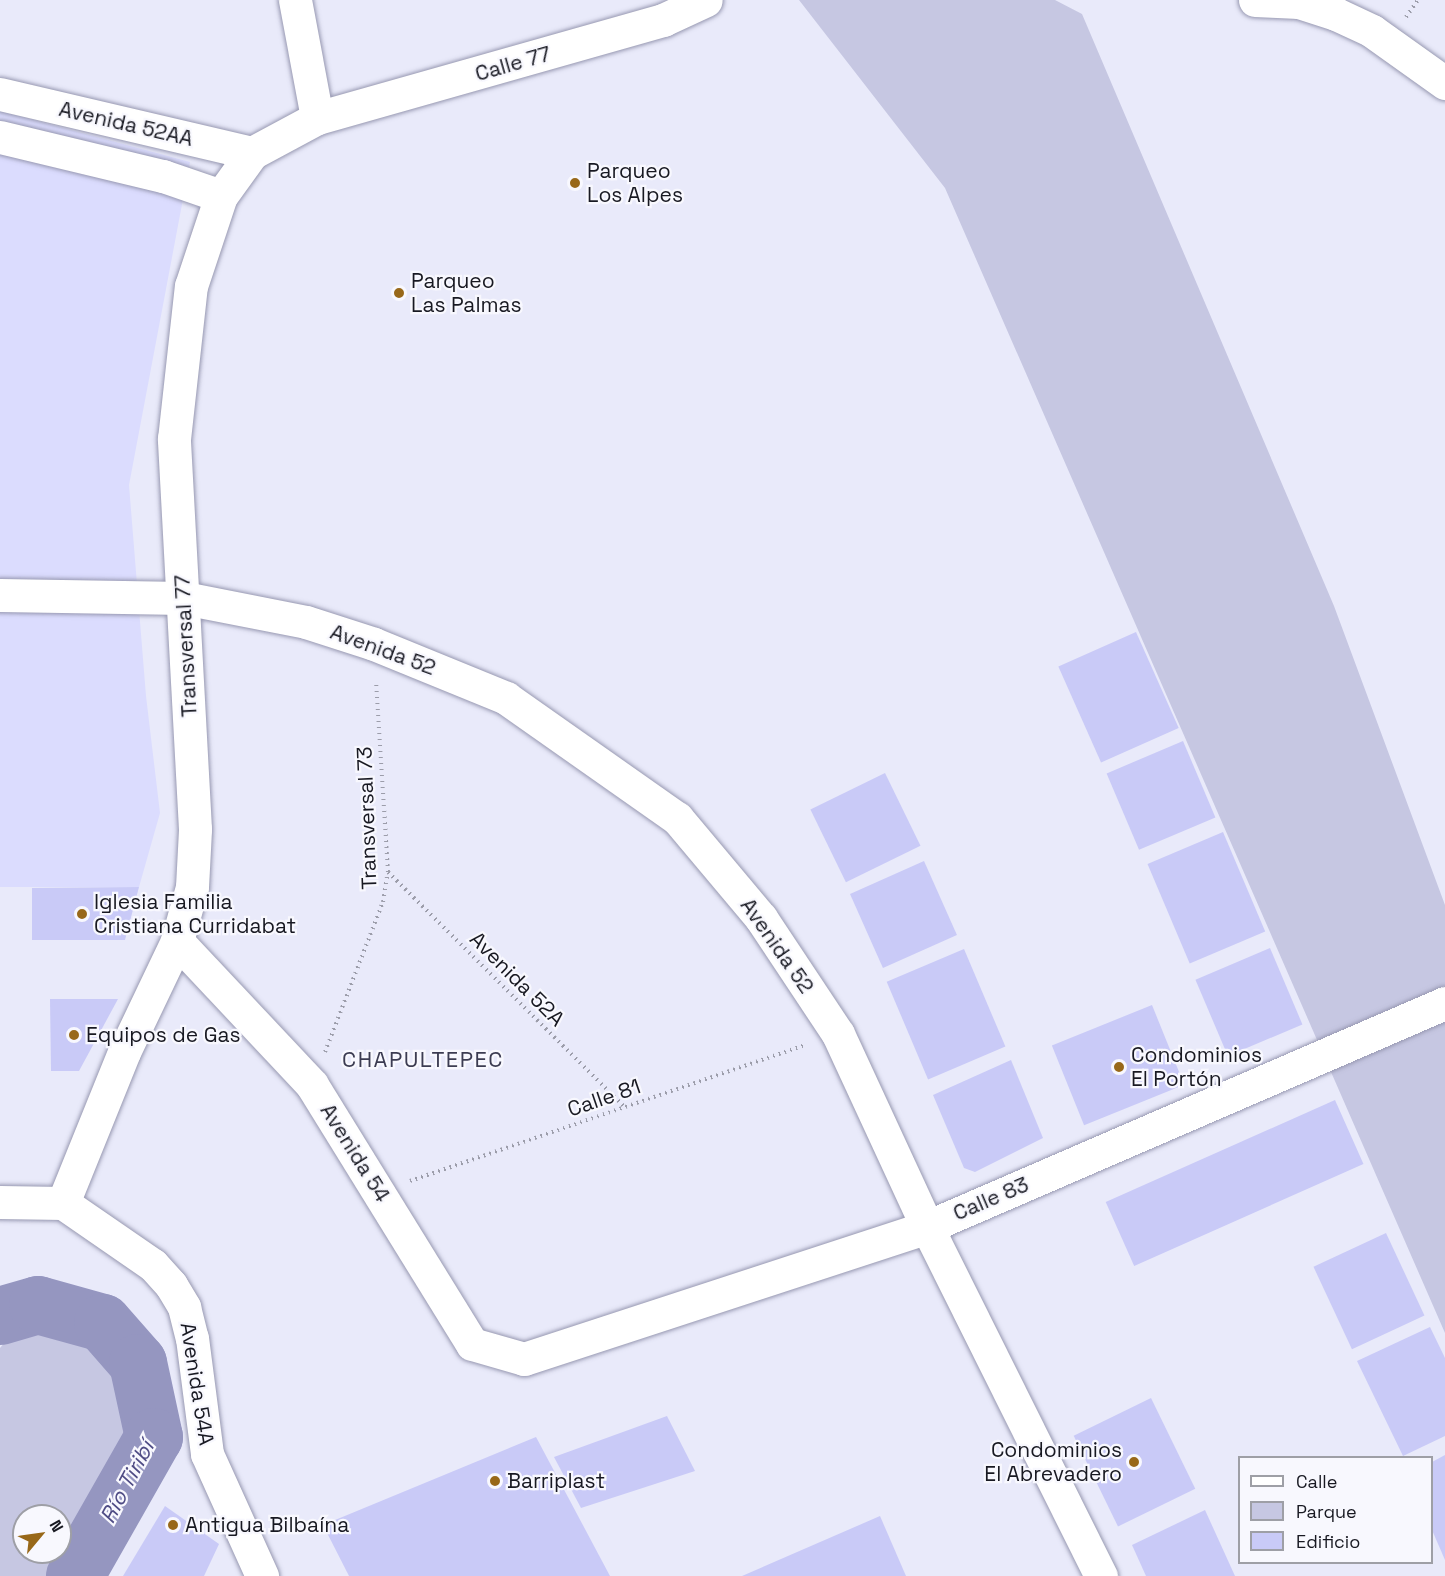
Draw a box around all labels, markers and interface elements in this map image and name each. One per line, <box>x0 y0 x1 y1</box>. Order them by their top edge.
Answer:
street label: Calle 77 <box>472 41 554 87</box>
street label: Avenida 52AA <box>57 96 195 152</box>
place label: Parqueo Los Alpes <box>587 158 683 208</box>
marker: Parqueo Los Alpes <box>568 176 582 190</box>
place label: Parqueo Las Palmas <box>411 268 522 318</box>
marker: Parqueo Las Palmas <box>392 286 406 300</box>
street label: Transversal 77 <box>170 574 202 718</box>
street label: Avenida 52 <box>327 619 439 681</box>
street label: Transversal 73 <box>352 746 382 890</box>
place label: Iglesia Familia Cristiana Curridabat <box>94 889 296 939</box>
street label: Avenida 52 <box>735 894 819 998</box>
marker: Iglesia Familia Cristiana Curridabat <box>75 907 89 921</box>
street label: Avenida 52A <box>464 926 570 1032</box>
place label: Equipos de Gas <box>86 1022 241 1048</box>
marker: Equipos de Gas <box>67 1028 81 1042</box>
place label: Condominios El Portón <box>1131 1042 1262 1092</box>
district label: CHAPULTEPEC <box>342 1047 504 1073</box>
marker: Condominios El Portón <box>1112 1060 1126 1074</box>
street label: Calle 81 <box>564 1074 644 1122</box>
street label: Avenida 54 <box>315 1099 395 1207</box>
street label: Calle 83 <box>950 1172 1032 1226</box>
street label: Avenida 54A <box>175 1321 219 1447</box>
water label: Río Tiribí <box>94 1436 160 1528</box>
place label: Condominios El Abrevadero <box>984 1437 1122 1487</box>
marker: Condominios El Abrevadero <box>1127 1455 1141 1469</box>
legend <box>1238 1456 1433 1564</box>
place label: Barriplast <box>507 1468 605 1494</box>
text: Calle <box>1296 1470 1337 1493</box>
marker: Barriplast <box>488 1474 502 1488</box>
text: Parque <box>1296 1500 1357 1523</box>
north arrow <box>12 1504 72 1564</box>
place label: Antigua Bilbaína <box>185 1512 349 1538</box>
text: N <box>45 1516 68 1536</box>
marker: Antigua Bilbaína <box>166 1518 180 1532</box>
text: Edificio <box>1296 1530 1360 1553</box>

